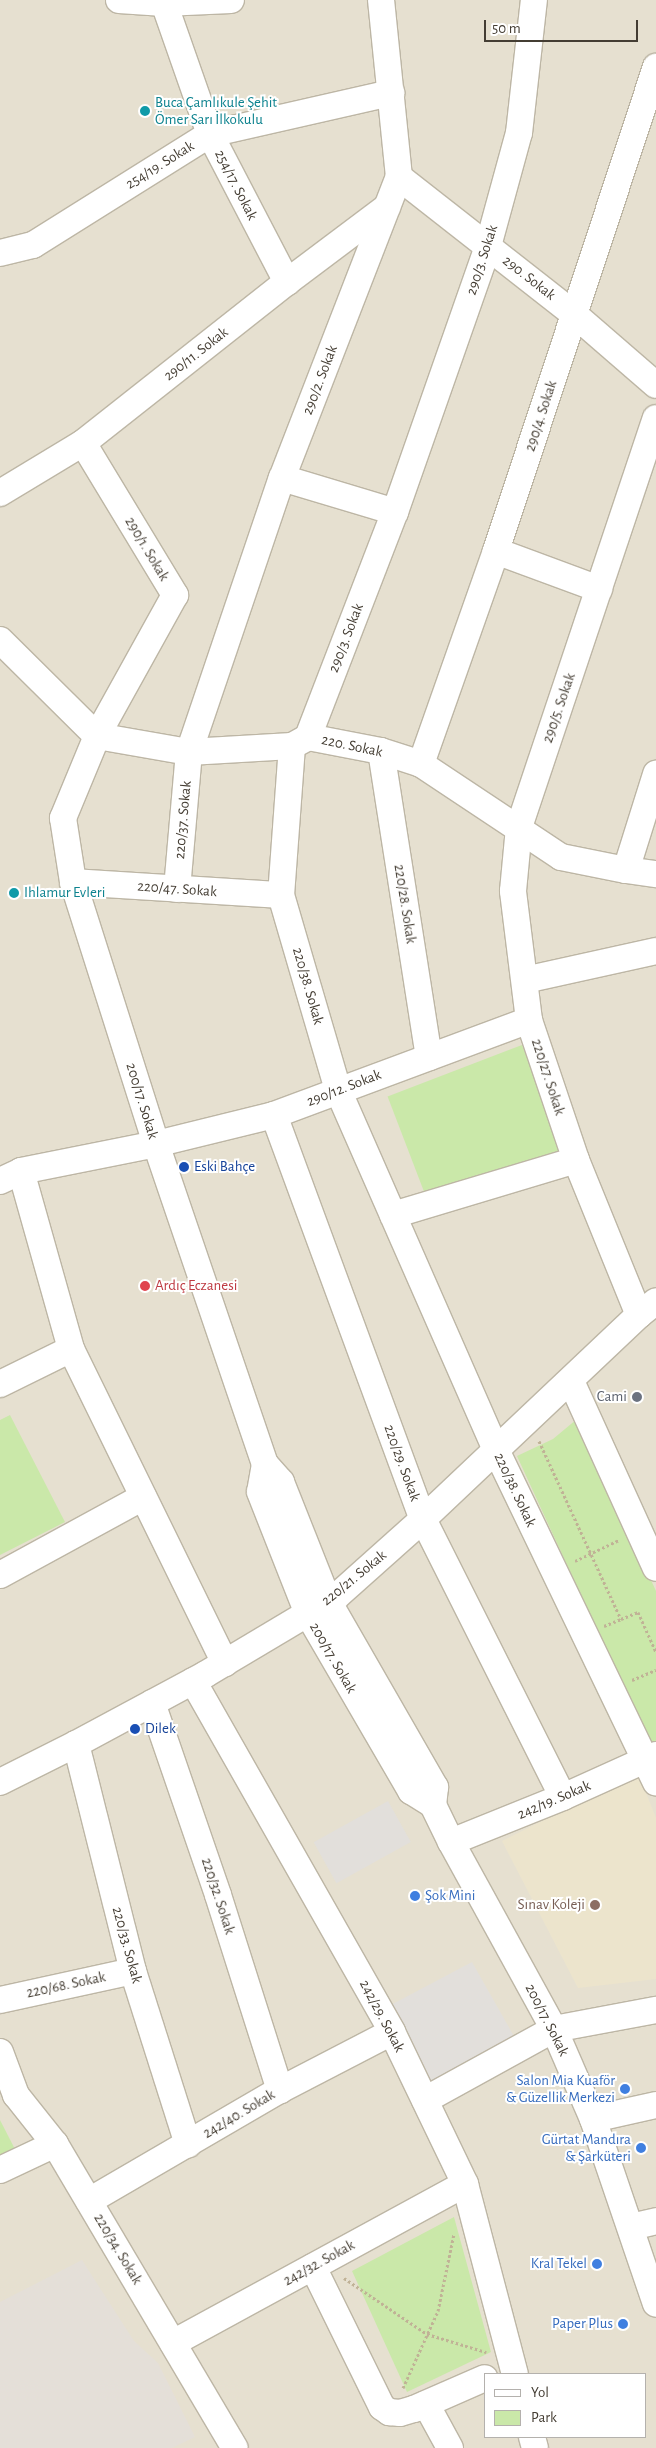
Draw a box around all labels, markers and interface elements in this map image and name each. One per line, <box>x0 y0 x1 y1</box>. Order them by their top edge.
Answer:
scale bar <box>486 10 640 42</box>
text: 50 m <box>492 21 521 36</box>
place label: Buca Çamlıkule Şehit Ömer Sarı İlkokulu <box>155 93 277 128</box>
marker: Buca Çamlıkule Şehit Ömer Sarı İlkokulu <box>139 105 151 117</box>
street label: 254/19. Sokak <box>123 137 197 193</box>
street label: 254/17. Sokak <box>211 147 261 223</box>
street label: 290/3. Sokak <box>462 223 502 297</box>
street label: 290. Sokak <box>499 252 559 304</box>
street label: 290/11. Sokak <box>160 323 232 385</box>
street label: 290/2. Sokak <box>298 343 342 417</box>
street label: 290/4. Sokak <box>521 378 561 454</box>
street label: 290/1. Sokak <box>121 514 173 584</box>
street label: 290/3. Sokak <box>325 601 367 675</box>
street label: 290/5. Sokak <box>539 671 579 745</box>
street label: 220. Sokak <box>320 731 384 761</box>
street label: 220/37. Sokak <box>171 780 195 860</box>
street label: 220/28. Sokak <box>390 863 420 945</box>
street label: 220/47. Sokak <box>137 877 217 901</box>
place label: Ihlamur Evleri <box>24 884 105 902</box>
marker: Ihlamur Evleri <box>8 887 20 899</box>
street label: 220/38. Sokak <box>288 945 328 1027</box>
street label: 220/27. Sokak <box>527 1036 569 1118</box>
street label: 200/17. Sokak <box>122 1061 162 1141</box>
street label: 290/12. Sokak <box>304 1066 384 1110</box>
place label: Eski Bahçe <box>194 1158 255 1176</box>
marker: Eski Bahçe <box>178 1161 190 1173</box>
place label: Ardıç Eczanesi <box>155 1277 237 1295</box>
marker: Ardıç Eczanesi <box>139 1280 151 1292</box>
place label: Cami <box>597 1388 627 1406</box>
marker: Cami <box>631 1391 643 1403</box>
street label: 220/29. Sokak <box>380 1422 424 1504</box>
street label: 220/38. Sokak <box>490 1450 540 1530</box>
street label: 220/21. Sokak <box>318 1546 390 1610</box>
street label: 200/17. Sokak <box>306 1619 360 1697</box>
place label: Dilek <box>145 1720 176 1738</box>
marker: Dilek <box>129 1723 141 1735</box>
street label: 242/19. Sokak <box>515 1777 593 1823</box>
street label: 220/32. Sokak <box>197 1856 239 1936</box>
place label: Şok Mini <box>425 1887 475 1905</box>
marker: Şok Mini <box>409 1890 421 1902</box>
place label: Sınav Koleji <box>518 1896 585 1914</box>
marker: Sınav Koleji <box>589 1899 601 1911</box>
street label: 220/33. Sokak <box>108 1905 146 1985</box>
street label: 220/68. Sokak <box>25 1968 107 2002</box>
street label: 242/29. Sokak <box>355 1977 409 2055</box>
street label: 200/17. Sokak <box>521 1981 573 2059</box>
place label: Salon Mia Kuaför & Güzellik Merkezi <box>506 2071 615 2106</box>
marker: Salon Mia Kuaför & Güzellik Merkezi <box>619 2083 631 2095</box>
street label: 242/40. Sokak <box>200 2086 278 2142</box>
place label: Gürtat Mandıra & Şarküteri <box>542 2130 631 2165</box>
marker: Gürtat Mandıra & Şarküteri <box>635 2142 647 2154</box>
street label: 220/34. Sokak <box>90 2210 146 2288</box>
street label: 242/32. Sokak <box>280 2236 358 2290</box>
place label: Kral Tekel <box>531 2255 587 2273</box>
marker: Kral Tekel <box>591 2258 603 2270</box>
place label: Paper Plus <box>552 2315 613 2333</box>
marker: Paper Plus <box>617 2318 629 2330</box>
legend <box>483 2373 646 2438</box>
text: Yol <box>531 2385 549 2400</box>
text: Park <box>531 2410 557 2425</box>

